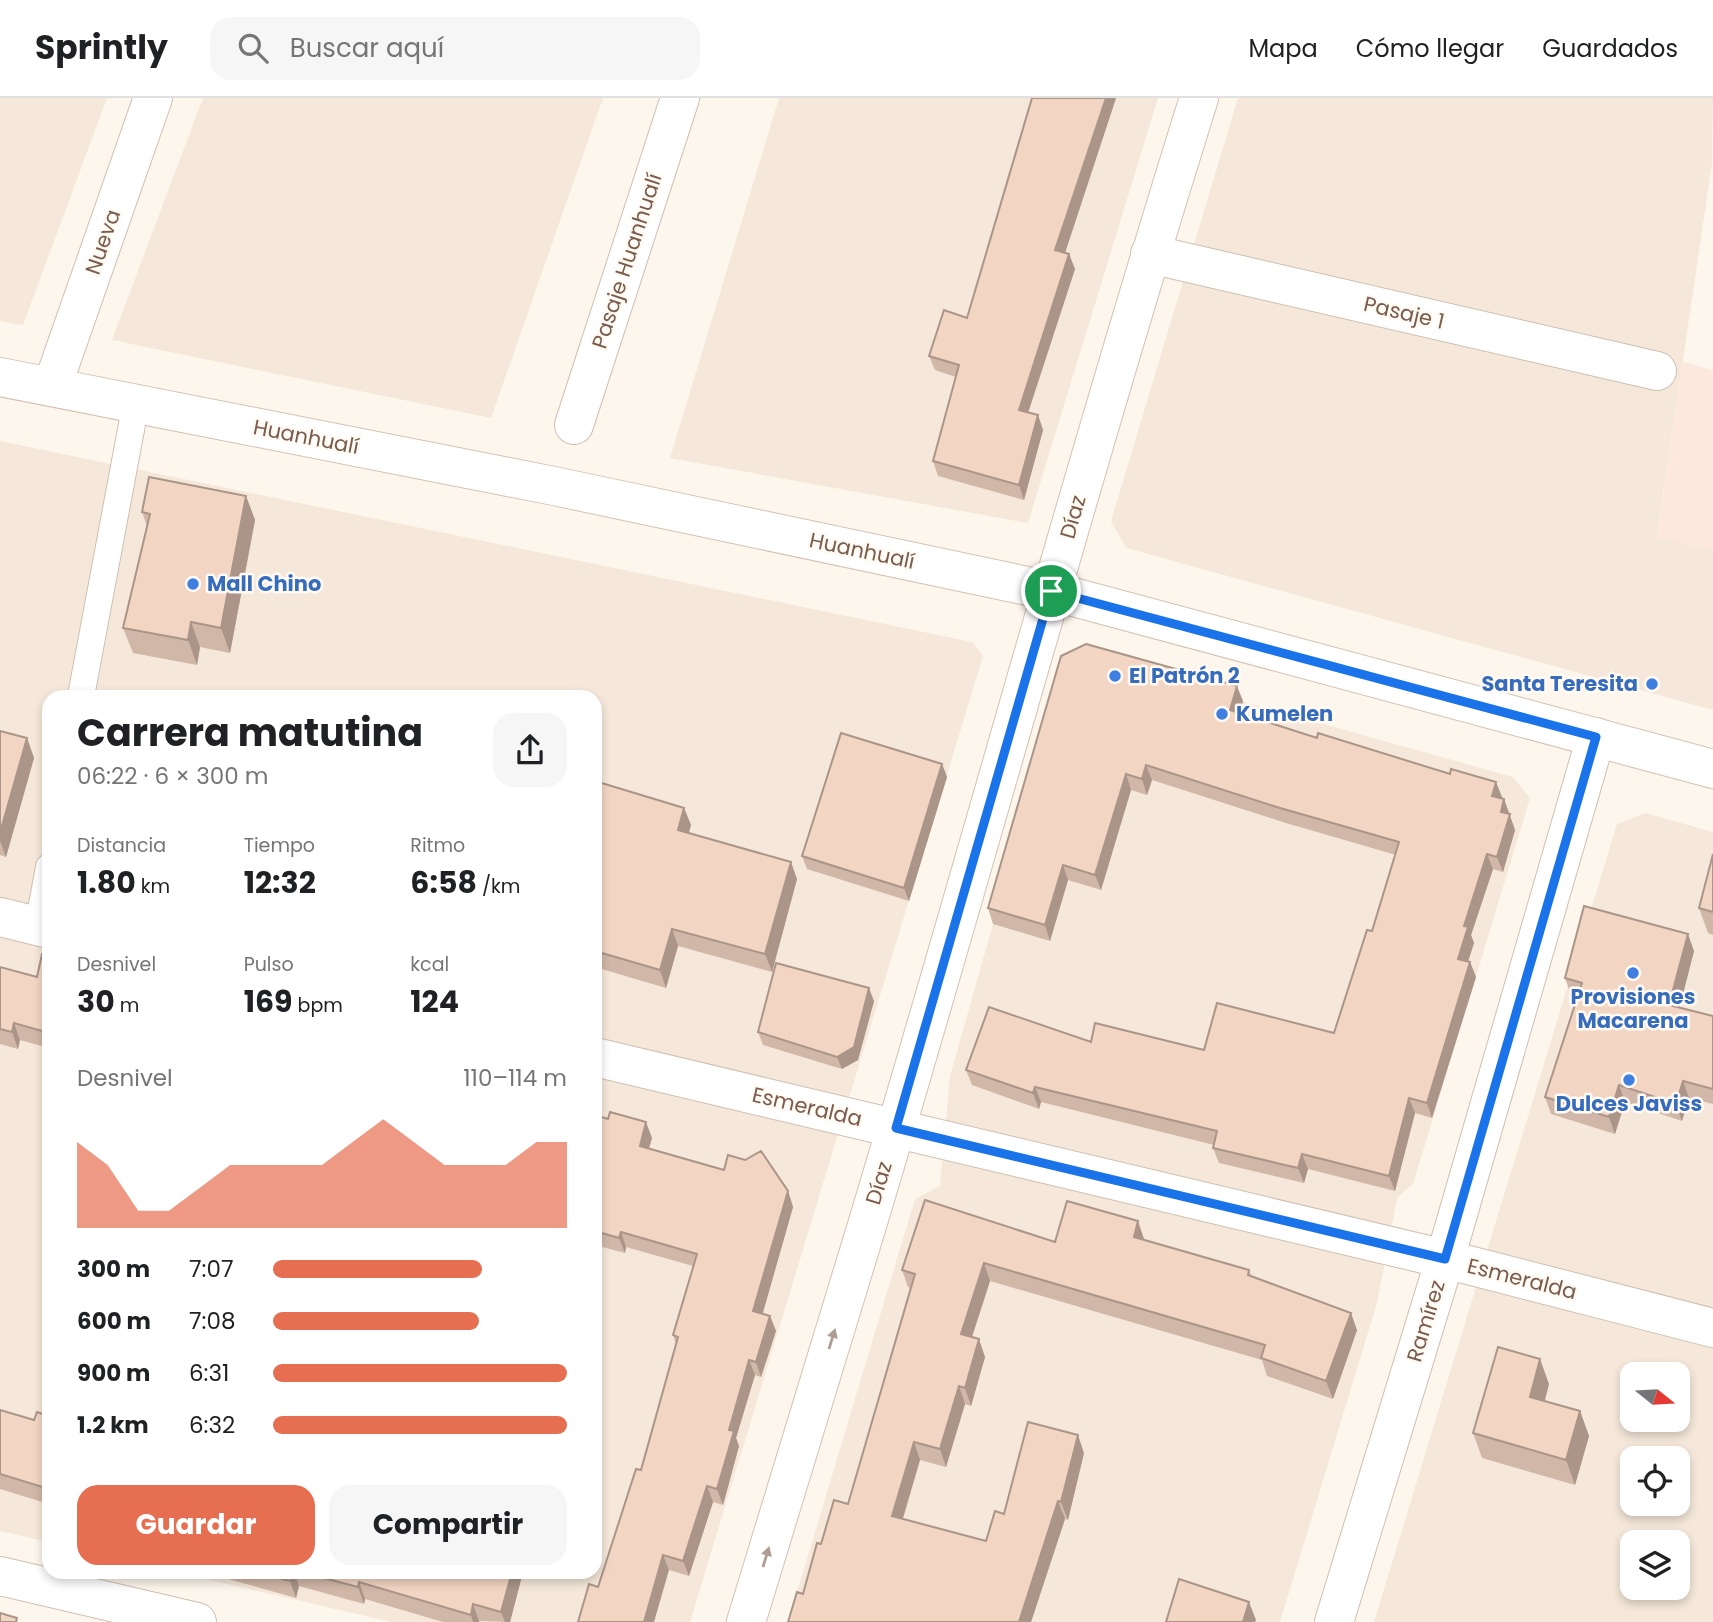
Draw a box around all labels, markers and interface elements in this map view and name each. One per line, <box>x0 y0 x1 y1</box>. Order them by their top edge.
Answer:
search box <box>210 17 700 80</box>
text: Sprintly <box>35 24 168 71</box>
icon: search <box>234 29 272 67</box>
text: Buscar aquí <box>290 30 444 66</box>
text: Mapa <box>1248 32 1318 65</box>
text: Cómo llegar <box>1356 32 1504 65</box>
text: Guardados <box>1542 32 1678 65</box>
street label: Pasaje Huanhualí <box>585 170 668 352</box>
street label: Nueva <box>78 205 127 278</box>
street label: Pasaje 1 <box>1361 289 1447 336</box>
street label: Huanhualí <box>251 412 361 461</box>
street label: Díaz <box>1053 492 1092 542</box>
street label: Huanhualí <box>807 525 917 576</box>
pin <box>1021 561 1081 621</box>
place label: Mall Chino <box>207 569 321 598</box>
icon: arrive <box>1032 572 1070 610</box>
marker: Mall Chino <box>185 576 201 592</box>
place label: El Patrón 2 <box>1129 661 1240 690</box>
marker: El Patrón 2 <box>1107 668 1123 684</box>
place label: Santa Teresita <box>1481 669 1638 698</box>
marker: Santa Teresita <box>1644 676 1660 692</box>
place label: Kumelen <box>1236 699 1333 728</box>
text: Carrera matutina <box>77 706 423 759</box>
marker: Kumelen <box>1214 706 1230 722</box>
button: share <box>493 713 567 787</box>
text: 06:22 · 6 × 300 m <box>77 760 269 792</box>
text: Distancia <box>77 832 166 859</box>
text: Tiempo <box>244 832 315 859</box>
text: Ritmo <box>410 832 465 859</box>
text: 1.80 <box>77 861 136 904</box>
text: 12:32 <box>244 861 316 904</box>
text: 6:58 <box>410 861 477 904</box>
text: km <box>136 873 170 900</box>
text: /km <box>477 873 520 900</box>
text: Desnivel <box>77 951 156 978</box>
text: Pulso <box>244 951 294 978</box>
text: kcal <box>410 951 449 978</box>
marker: Provisiones Macarena <box>1625 965 1641 981</box>
text: 30 <box>77 980 115 1023</box>
text: 169 <box>244 980 293 1023</box>
text: 124 <box>410 980 459 1023</box>
place label: Provisiones Macarena <box>1571 982 1695 1035</box>
text: m <box>115 992 139 1019</box>
text: bpm <box>293 992 343 1019</box>
text: Desnivel <box>77 1062 173 1094</box>
text: 110–114 m <box>463 1062 567 1094</box>
marker: Dulces Javiss <box>1621 1072 1637 1088</box>
street label: Esmeralda <box>749 1080 865 1133</box>
place label: Dulces Javiss <box>1556 1089 1702 1118</box>
street label: Díaz <box>858 1158 899 1208</box>
street label: Esmeralda <box>1464 1251 1580 1306</box>
text: 300 m <box>77 1253 150 1285</box>
text: 7:07 <box>189 1253 233 1285</box>
street label: Ramírez <box>1399 1276 1452 1365</box>
text: 600 m <box>77 1305 151 1337</box>
text: 7:08 <box>189 1305 235 1337</box>
one-way arrow <box>827 1328 837 1349</box>
text: 900 m <box>77 1357 150 1389</box>
text: 6:31 <box>189 1357 229 1389</box>
north arrow <box>1620 1362 1690 1432</box>
map controls <box>1620 1362 1690 1600</box>
text: 1.2 km <box>77 1409 149 1441</box>
text: 6:32 <box>189 1409 235 1441</box>
button: locate <box>1620 1446 1690 1516</box>
button: Guardar <box>77 1485 315 1565</box>
button: Compartir <box>329 1485 567 1565</box>
button: layers <box>1620 1530 1690 1600</box>
one-way arrow <box>761 1546 771 1567</box>

